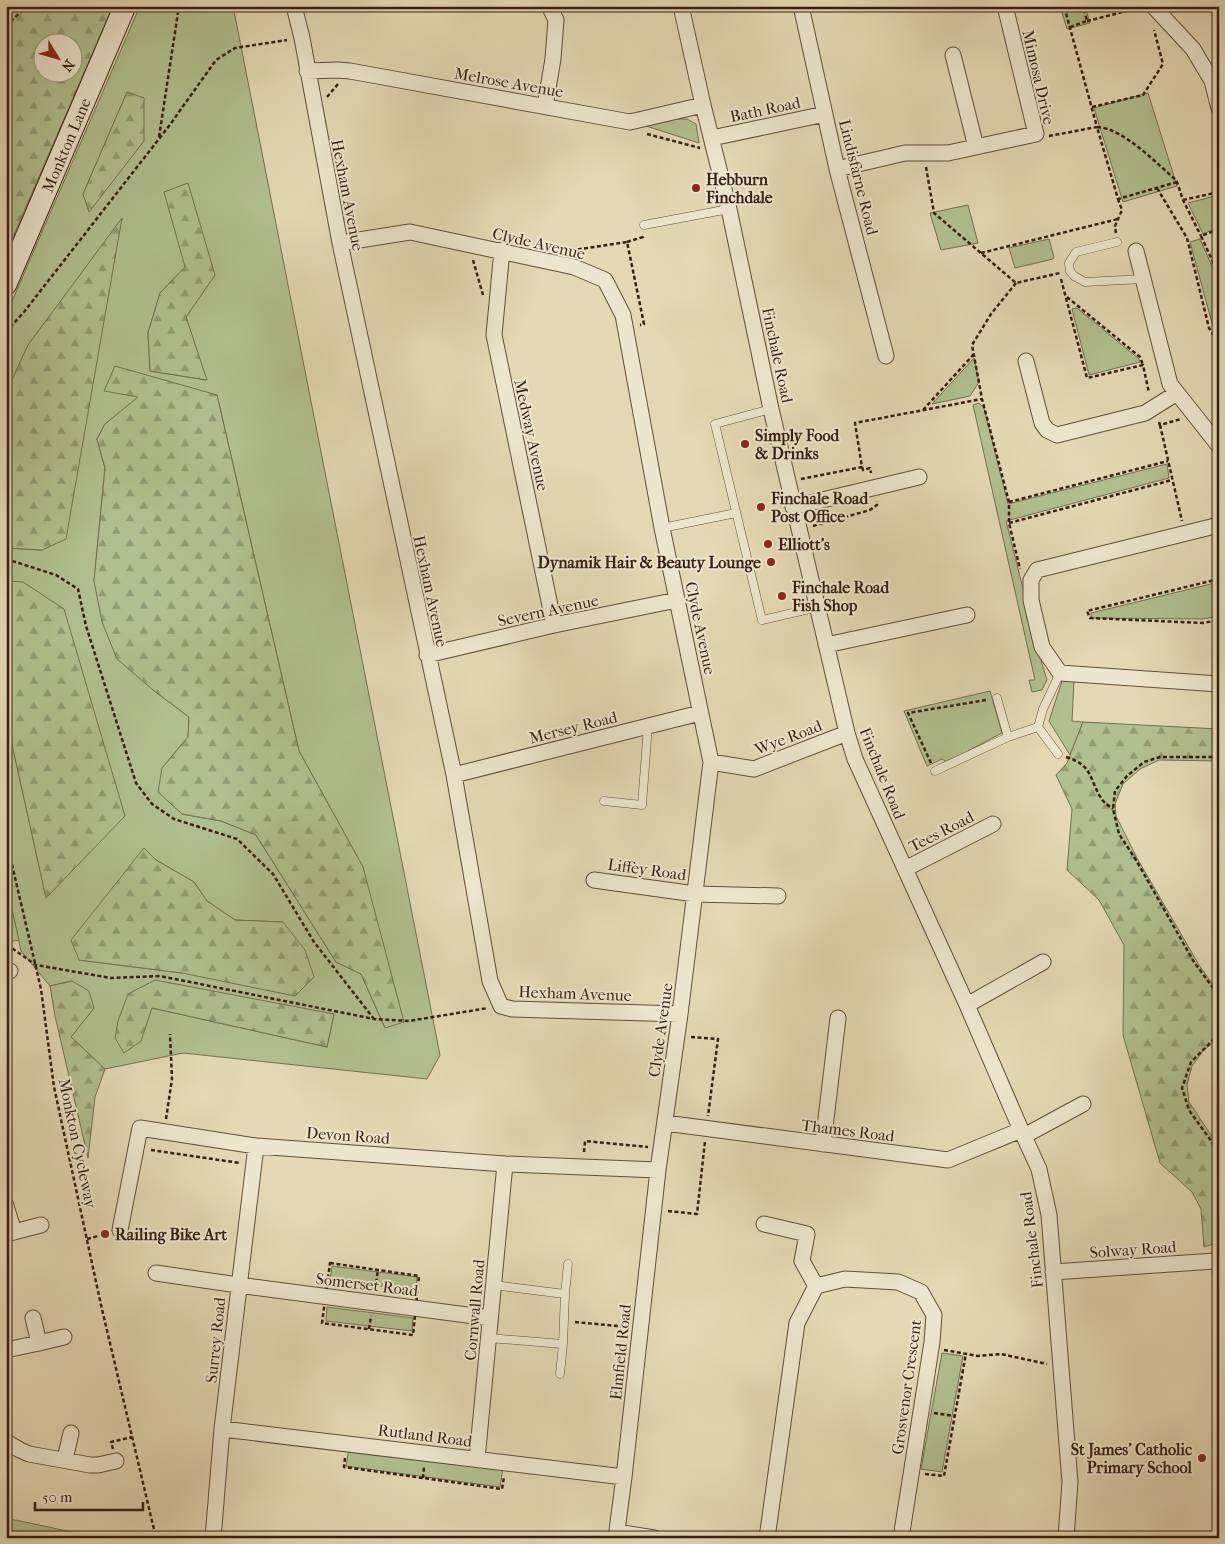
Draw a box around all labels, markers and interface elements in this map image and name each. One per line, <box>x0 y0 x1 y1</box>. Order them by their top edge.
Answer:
street label: Mimosa Drive <box>1018 28 1059 126</box>
north arrow <box>32 32 82 82</box>
text: N <box>58 56 78 75</box>
street label: Melrose Avenue <box>453 64 565 101</box>
street label: Bath Road <box>728 93 802 126</box>
street label: Monkton Lane <box>38 95 95 195</box>
street label: Lindisfarne Road <box>835 117 882 237</box>
street label: Hexham Avenue <box>327 138 368 253</box>
place label: Hebburn Finchdale <box>705 170 773 207</box>
marker: Hebburn Finchdale <box>690 182 702 194</box>
street label: Clyde Avenue <box>491 224 587 263</box>
street label: Finchale Road <box>758 306 797 405</box>
street label: Medway Avenue <box>510 378 553 493</box>
place label: Simply Food & Drinks <box>755 426 841 463</box>
marker: Simply Food & Drinks <box>739 438 751 450</box>
place label: Finchale Road Post Office <box>770 489 869 526</box>
marker: Finchale Road Post Office <box>755 501 767 513</box>
street label: Hexham Avenue <box>409 534 452 649</box>
place label: Elliott's <box>778 535 830 554</box>
marker: Elliott's <box>762 538 774 550</box>
place label: Dynamik Hair & Beauty Lounge <box>538 553 761 573</box>
marker: Dynamik Hair & Beauty Lounge <box>765 556 777 568</box>
place label: Finchale Road Fish Shop <box>791 578 890 616</box>
street label: Clyde Avenue <box>681 580 720 676</box>
street label: Severn Avenue <box>496 590 600 630</box>
marker: Finchale Road Fish Shop <box>776 590 788 602</box>
street label: Mersey Road <box>527 707 620 748</box>
street label: Wye Road <box>751 716 825 759</box>
street label: Finchale Road <box>856 725 910 822</box>
street label: Tees Road <box>906 807 977 856</box>
street label: Liffey Road <box>606 855 688 884</box>
street label: Hexham Avenue <box>518 982 632 1005</box>
street label: Clyde Avenue <box>645 982 676 1078</box>
street label: Monkton Cycleway <box>55 1077 101 1210</box>
street label: Thames Road <box>800 1115 896 1146</box>
street label: Devon Road <box>305 1123 391 1148</box>
street label: Finchale Road <box>1016 1190 1047 1289</box>
place label: Railing Bike Art <box>115 1225 227 1245</box>
marker: Railing Bike Art <box>99 1228 111 1240</box>
street label: Solway Road <box>1089 1237 1177 1262</box>
street label: Cornwall Road <box>461 1258 488 1361</box>
street label: Somerset Road <box>315 1269 419 1300</box>
street label: Surrey Road <box>202 1296 229 1384</box>
street label: Elmfield Road <box>606 1303 635 1401</box>
street label: Grosvenor Crescent <box>888 1318 925 1456</box>
street label: Rutland Road <box>377 1420 473 1451</box>
place label: St James' Catholic Primary School <box>1071 1440 1193 1478</box>
marker: St James' Catholic Primary School <box>1196 1452 1208 1464</box>
scale bar <box>35 1479 142 1511</box>
text: 50 m <box>42 1488 73 1506</box>

